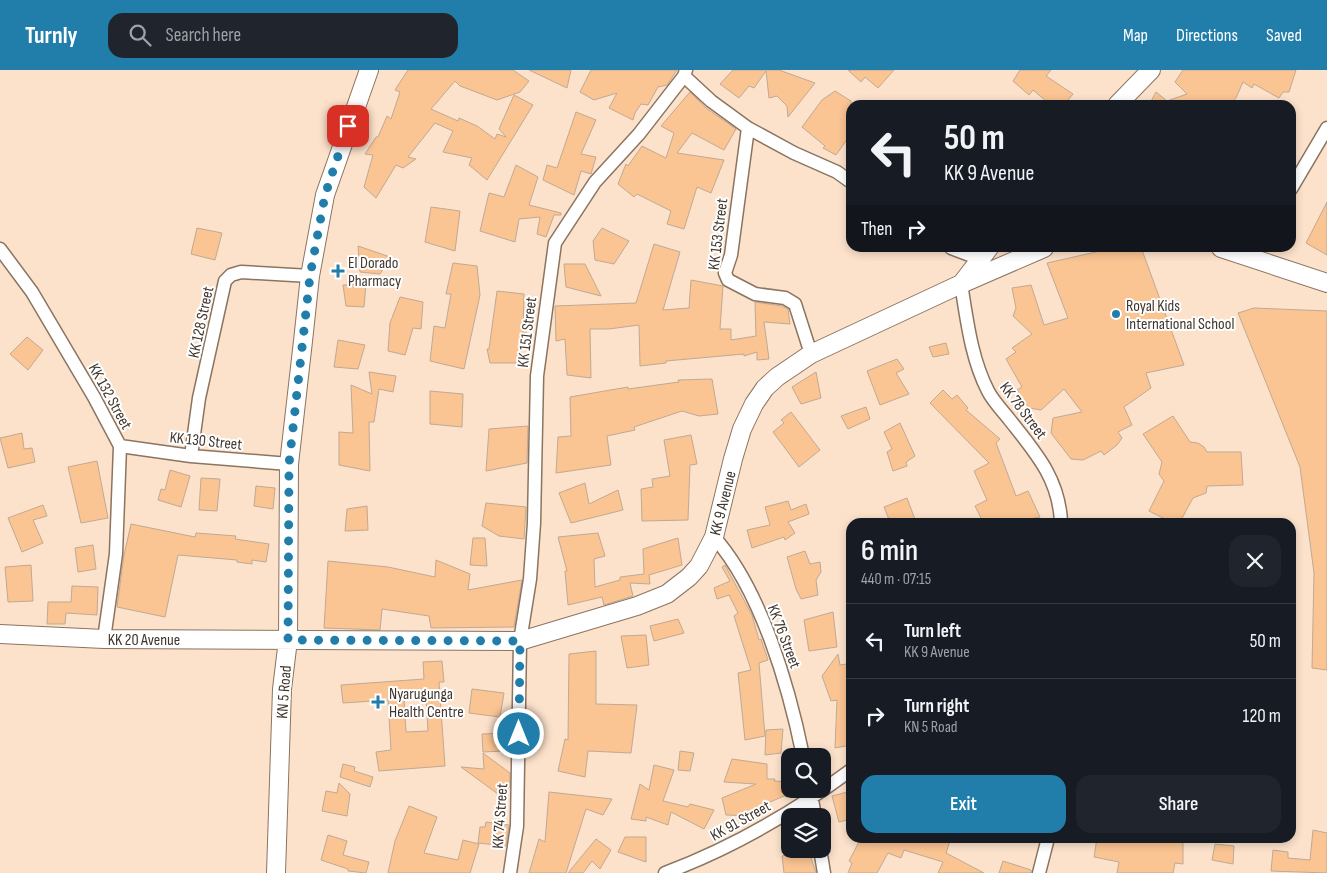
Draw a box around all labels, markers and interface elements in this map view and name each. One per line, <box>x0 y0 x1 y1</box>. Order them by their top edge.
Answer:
search box <box>108 13 458 58</box>
text: Turnly <box>25 21 78 50</box>
icon: search <box>126 21 154 49</box>
text: Search here <box>166 24 241 47</box>
text: Map <box>1123 25 1148 46</box>
text: Directions <box>1176 25 1238 46</box>
text: Saved <box>1266 25 1302 46</box>
pin <box>327 105 369 147</box>
icon: arrive <box>334 112 362 140</box>
text: 50 m <box>944 117 1005 160</box>
icon: left <box>861 120 926 185</box>
text: KK 9 Avenue <box>944 160 1034 187</box>
street label: KK 153 Street <box>705 197 732 271</box>
icon: right <box>902 215 930 243</box>
text: Then <box>861 218 892 241</box>
place label: El Dorado Pharmacy <box>348 254 401 291</box>
marker: El Dorado Pharmacy <box>332 265 344 277</box>
street label: KK 128 Street <box>185 285 218 360</box>
street label: KK 151 Street <box>514 296 541 369</box>
place label: Royal Kids International School <box>1126 297 1234 334</box>
marker: Royal Kids International School <box>1110 308 1122 320</box>
street label: KK 132 Street <box>84 361 136 433</box>
street label: KK 78 Street <box>995 379 1051 443</box>
street label: KK 130 Street <box>169 428 243 455</box>
street label: KK 9 Avenue <box>706 469 741 538</box>
text: 6 min <box>861 533 918 569</box>
button: close <box>1229 535 1281 587</box>
text: 440 m · 07:15 <box>861 570 931 589</box>
street label: KK 76 Street <box>763 602 804 671</box>
text: Turn left <box>904 620 961 643</box>
icon: left <box>861 627 889 655</box>
text: 50 m <box>1250 630 1281 653</box>
street label: KK 20 Avenue <box>108 631 180 650</box>
text: KK 9 Avenue <box>904 643 970 662</box>
street label: KN 5 Road <box>273 665 296 719</box>
place label: Nyarugunga Health Centre <box>389 685 464 722</box>
marker: Nyarugunga Health Centre <box>371 695 385 709</box>
text: Turn right <box>904 695 969 718</box>
icon: right <box>861 702 889 730</box>
text: 120 m <box>1243 705 1281 728</box>
position arrow <box>492 707 544 759</box>
text: KN 5 Road <box>904 718 958 737</box>
map controls <box>781 748 831 858</box>
button: search <box>781 748 831 798</box>
button: Exit <box>861 775 1066 833</box>
button: Share <box>1076 775 1281 833</box>
street label: KK 74 Street <box>489 783 512 849</box>
street label: KK 91 Street <box>707 797 774 846</box>
button: layers <box>781 808 831 858</box>

